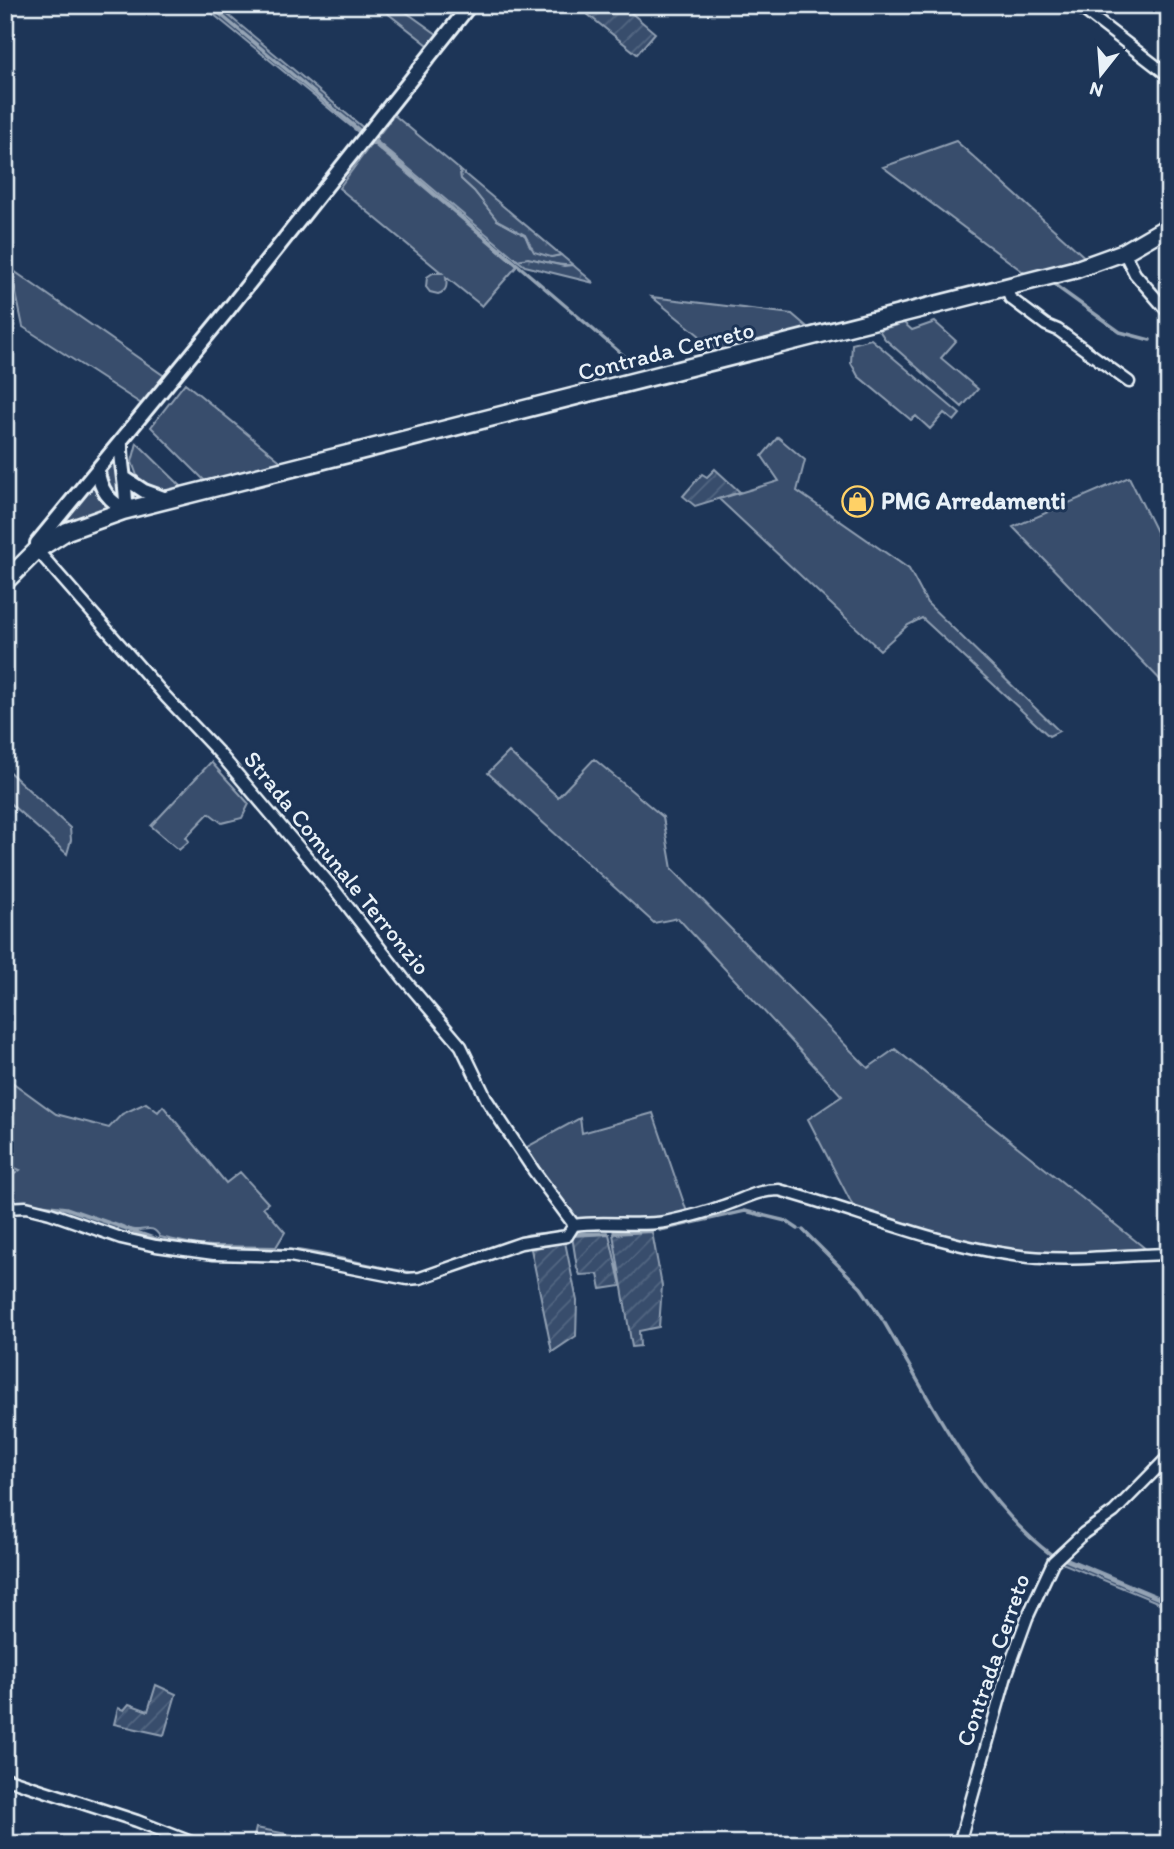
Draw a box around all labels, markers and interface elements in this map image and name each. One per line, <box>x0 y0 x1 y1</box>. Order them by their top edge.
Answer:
north arrow <box>1066 38 1136 108</box>
text: N <box>1087 77 1106 103</box>
street label: Contrada Cerreto <box>575 315 757 386</box>
shop icon: PMG Arredamenti <box>841 484 875 518</box>
place label: PMG Arredamenti <box>881 486 1066 515</box>
street label: Strada Comunale Terronzio <box>238 745 437 981</box>
street label: Contrada Cerreto <box>949 1570 1036 1750</box>

